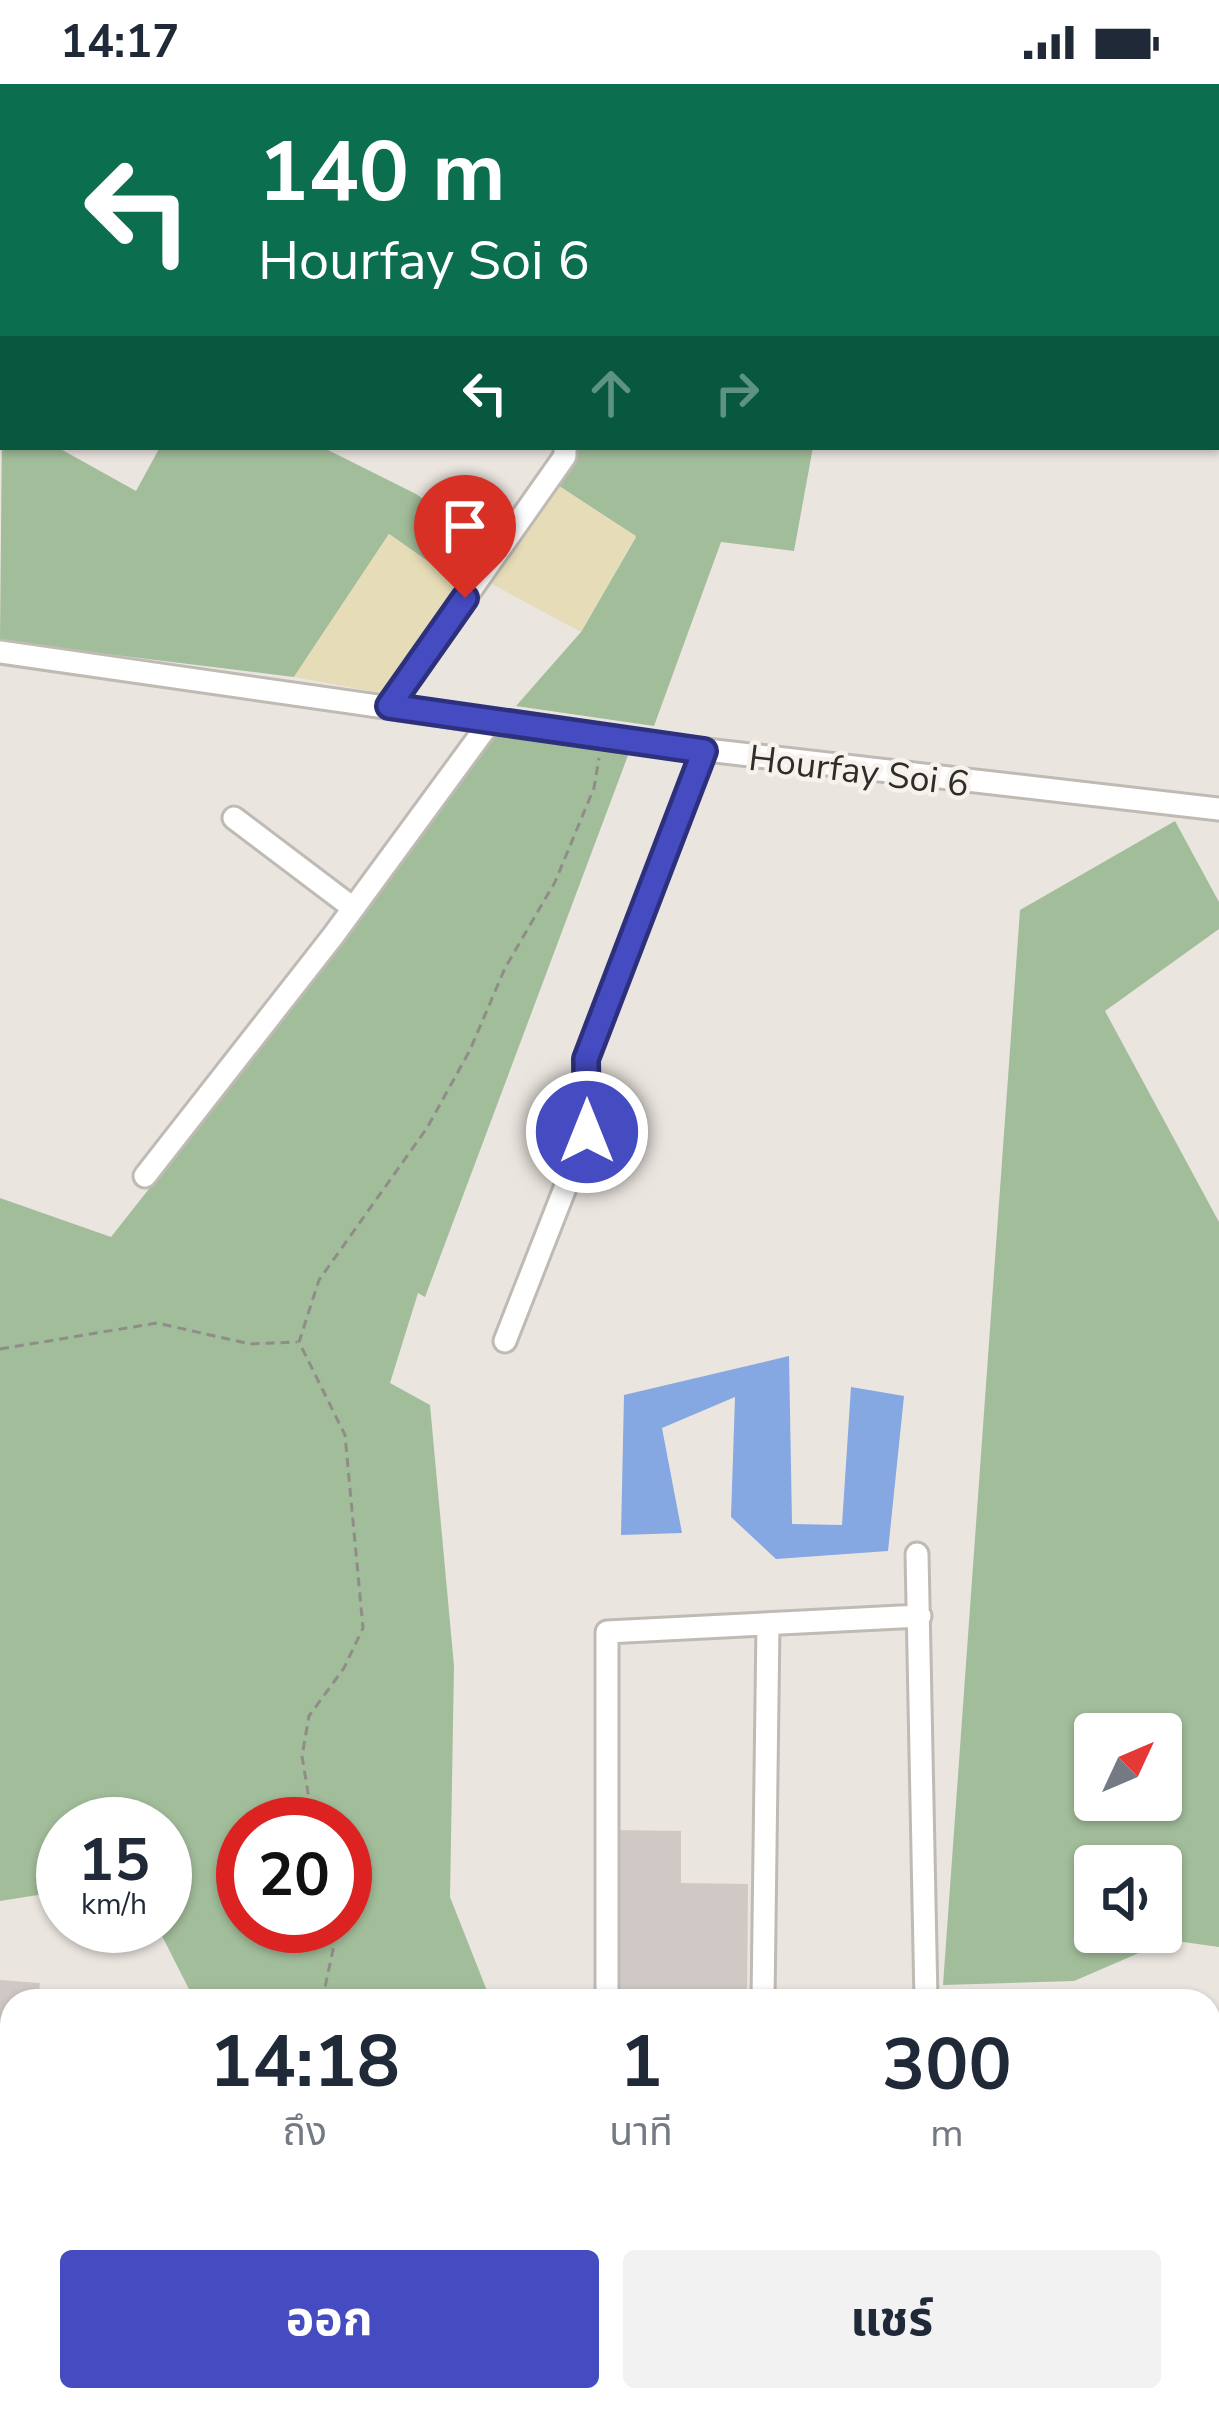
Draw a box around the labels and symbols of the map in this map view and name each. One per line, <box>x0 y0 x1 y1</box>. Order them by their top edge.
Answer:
pin <box>414 475 516 598</box>
street label: Hourfay Soi 6 <box>746 734 972 809</box>
position arrow <box>524 1069 650 1195</box>
north arrow <box>1074 1713 1182 1821</box>
speed limit sign: 20 <box>216 1797 372 1953</box>

